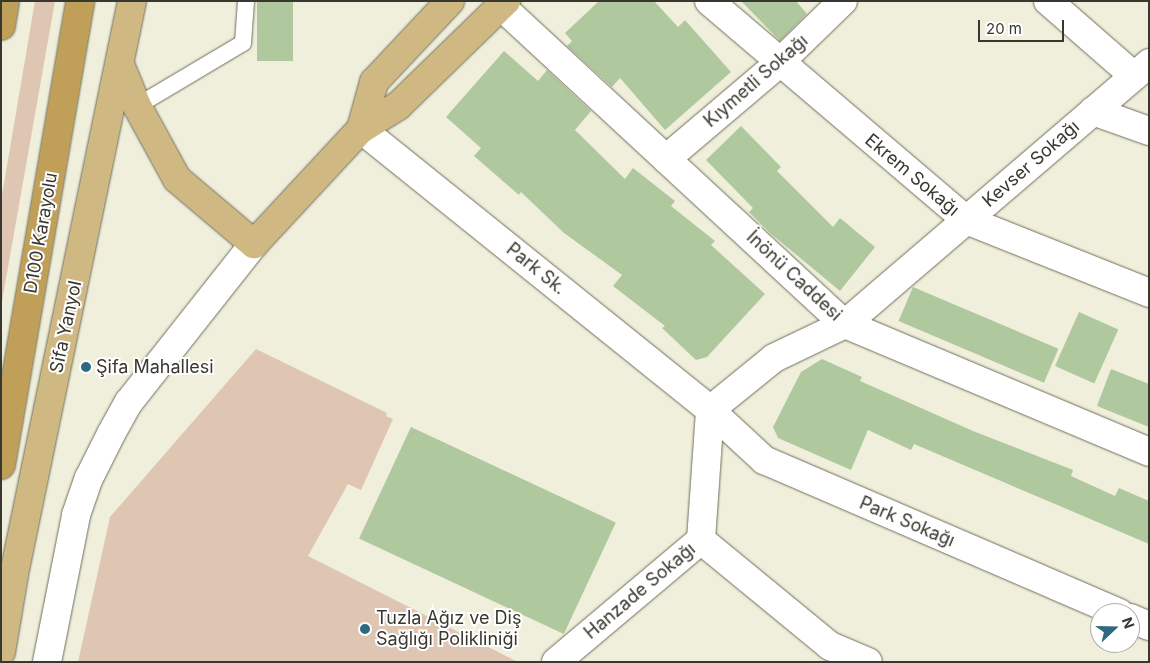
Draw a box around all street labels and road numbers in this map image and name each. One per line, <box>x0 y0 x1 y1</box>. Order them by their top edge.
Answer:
street label: Kıymetli Sokağı <box>700 30 812 132</box>
street label: Kevser Sokağı <box>978 116 1084 212</box>
street label: Ekrem Sokağı <box>861 129 963 221</box>
street label: D100 Karayolu <box>20 171 62 295</box>
street label: İnönü Caddesi <box>742 226 846 326</box>
street label: Park Sk. <box>502 239 570 299</box>
street label: Sifa Yanyol <box>46 279 86 375</box>
street label: Park Sokağı <box>856 492 958 552</box>
street label: Hanzade Sokağı <box>580 538 700 644</box>

